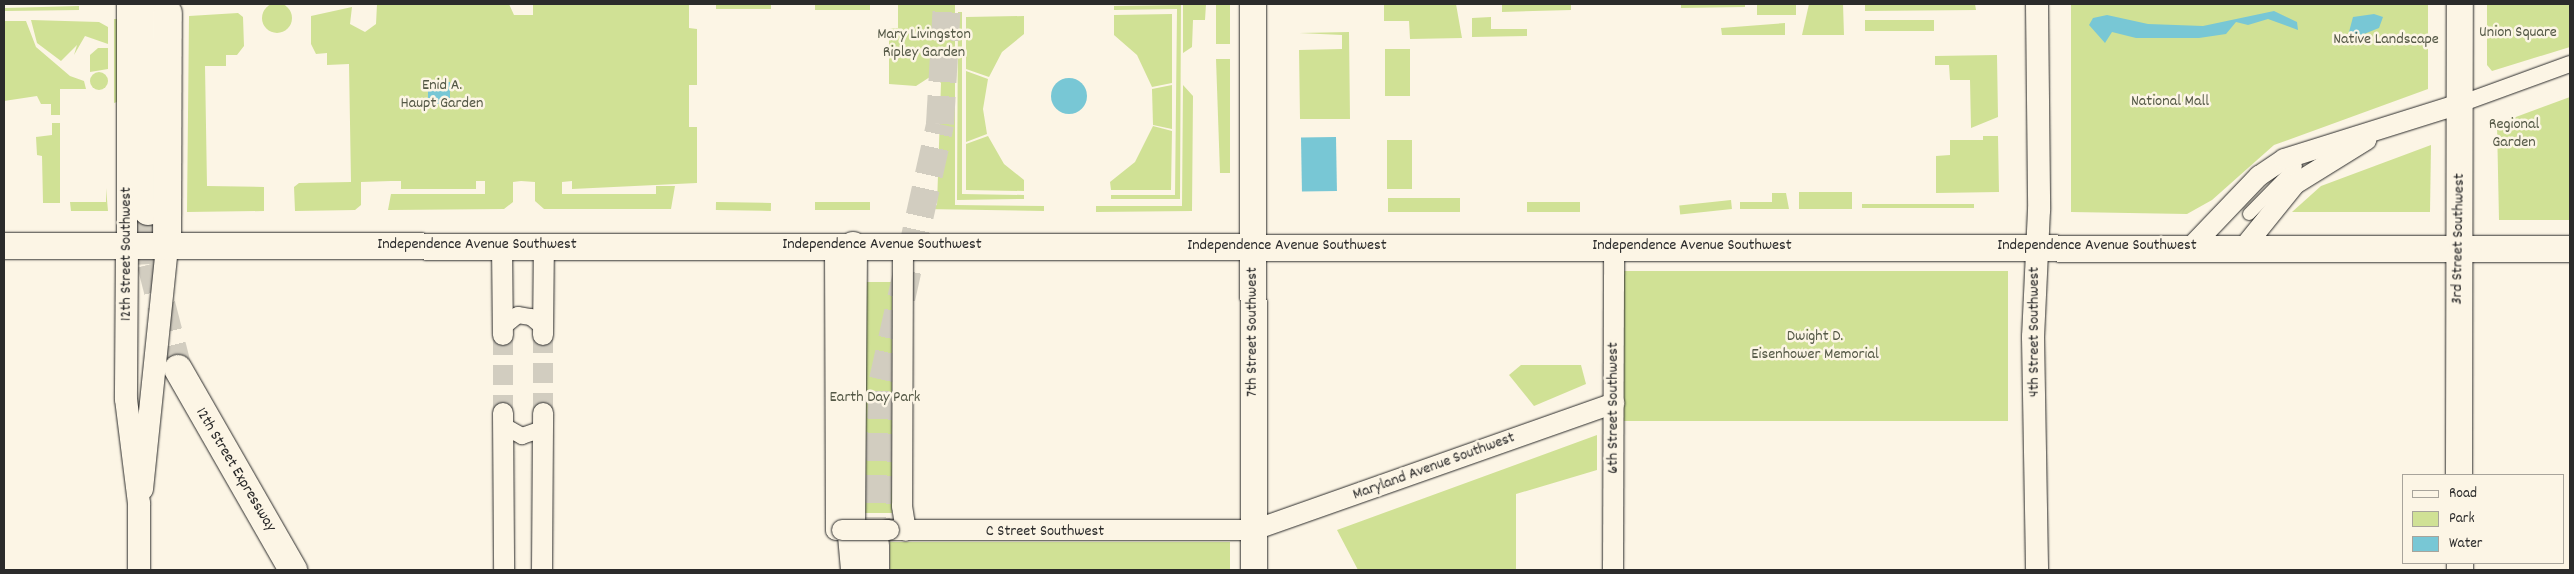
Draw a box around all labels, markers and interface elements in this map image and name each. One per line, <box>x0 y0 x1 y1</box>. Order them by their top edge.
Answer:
park label: Union Square <box>2479 23 2557 43</box>
park label: Mary Livingston Ripley Garden <box>877 25 971 63</box>
park label: Native Landscape <box>2333 30 2439 50</box>
park label: Enid A. Haupt Garden <box>401 76 483 114</box>
park label: National Mall <box>2131 92 2209 112</box>
park label: Regional Garden <box>2489 115 2539 153</box>
street label: 3rd Street Southwest <box>2448 173 2470 305</box>
street label: 12th Street Southwest <box>117 187 137 321</box>
street label: Independence Avenue Southwest <box>377 235 577 255</box>
street label: Independence Avenue Southwest <box>782 235 982 255</box>
street label: Independence Avenue Southwest <box>1187 236 1387 256</box>
street label: Independence Avenue Southwest <box>1592 236 1792 256</box>
street label: Independence Avenue Southwest <box>1997 236 2197 256</box>
street label: 7th Street Southwest <box>1243 267 1263 397</box>
street label: 4th Street Southwest <box>2025 267 2045 397</box>
park label: Dwight D. Eisenhower Memorial <box>1751 327 1879 365</box>
street label: 6th Street Southwest <box>1604 342 1624 474</box>
park label: Earth Day Park <box>830 388 920 408</box>
street label: 12th Street Expressway <box>190 405 280 535</box>
street label: Maryland Avenue Southwest <box>1350 429 1518 505</box>
legend <box>2402 474 2564 564</box>
text: Road <box>2449 483 2477 505</box>
text: Park <box>2449 508 2475 530</box>
street label: C Street Southwest <box>986 522 1104 542</box>
text: Water <box>2449 533 2482 555</box>

